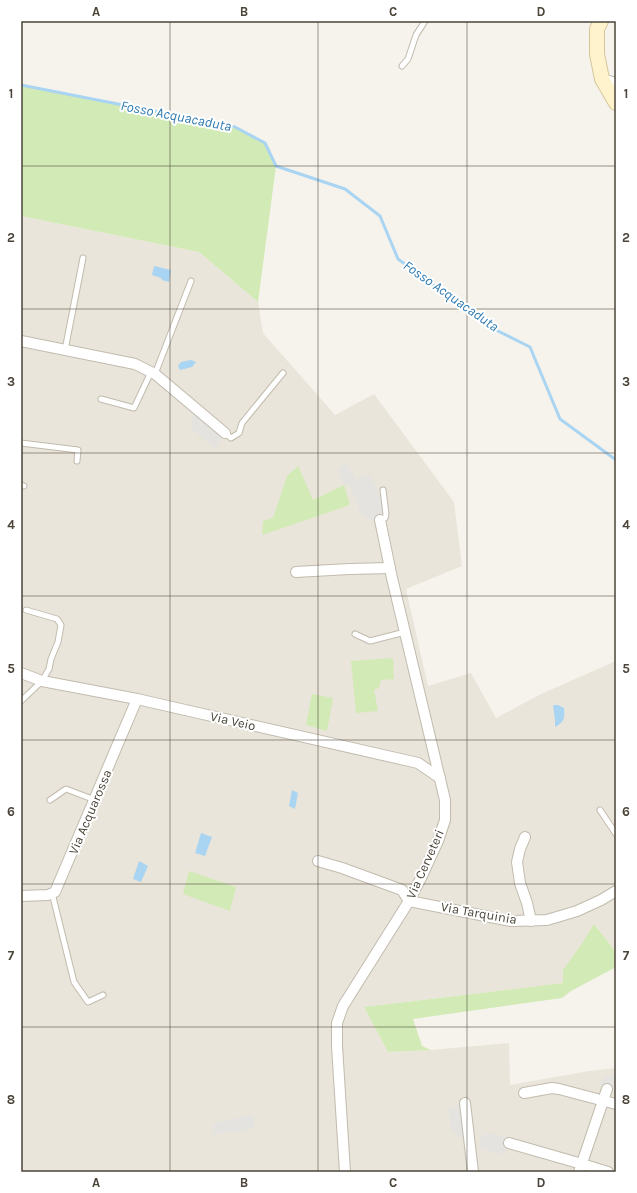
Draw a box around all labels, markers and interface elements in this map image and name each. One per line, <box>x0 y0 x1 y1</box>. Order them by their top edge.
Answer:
text: A <box>92 4 100 19</box>
text: B <box>240 4 248 19</box>
text: C <box>389 4 397 19</box>
text: D <box>537 4 546 19</box>
text: 1 <box>9 86 13 101</box>
text: 1 <box>624 86 628 101</box>
water label: Fosso Acquacaduta <box>119 97 233 135</box>
text: 2 <box>7 230 15 245</box>
text: 2 <box>622 230 630 245</box>
water label: Fosso Acquacaduta <box>400 257 502 335</box>
text: 3 <box>7 374 15 389</box>
text: 3 <box>622 374 630 389</box>
text: 4 <box>7 517 15 532</box>
text: 4 <box>622 517 630 532</box>
text: 5 <box>7 661 15 676</box>
text: 5 <box>622 661 630 676</box>
street label: Via Veio <box>209 709 257 733</box>
street label: Via Acquarossa <box>65 767 116 857</box>
text: 6 <box>7 804 15 819</box>
text: 6 <box>622 804 630 819</box>
street label: Via Cerveteri <box>403 827 447 901</box>
street label: Via Tarquinia <box>440 899 518 928</box>
text: 7 <box>8 948 15 963</box>
text: 7 <box>623 948 630 963</box>
text: 8 <box>7 1092 15 1107</box>
text: 8 <box>622 1092 630 1107</box>
text: A <box>92 1175 100 1190</box>
text: B <box>240 1175 248 1190</box>
text: C <box>389 1175 397 1190</box>
text: D <box>537 1175 546 1190</box>

